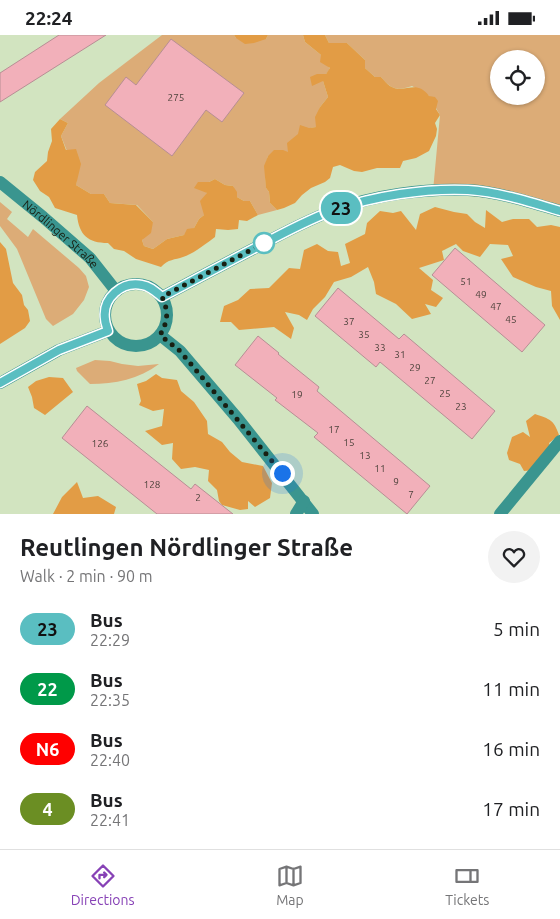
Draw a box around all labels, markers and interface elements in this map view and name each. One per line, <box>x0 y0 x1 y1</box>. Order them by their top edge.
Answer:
text: 22:24 <box>25 7 73 29</box>
map controls <box>490 50 545 105</box>
button: locate <box>490 50 545 105</box>
house number: 275 <box>168 92 184 103</box>
line badge: 23 <box>318 192 364 224</box>
street label: Nördlinger Straße <box>20 197 102 270</box>
text: 23 <box>331 198 351 218</box>
unlabelled marker <box>253 232 275 254</box>
house number: 51 <box>460 276 472 287</box>
house number: 49 <box>475 289 487 300</box>
house number: 47 <box>490 301 502 312</box>
house number: 45 <box>505 314 517 325</box>
house number: 37 <box>343 316 355 327</box>
house number: 35 <box>358 329 370 340</box>
house number: 33 <box>374 342 386 353</box>
house number: 31 <box>394 349 406 360</box>
house number: 29 <box>409 362 421 373</box>
house number: 27 <box>424 375 436 386</box>
house number: 25 <box>439 388 451 399</box>
house number: 19 <box>291 389 303 400</box>
house number: 23 <box>455 401 467 412</box>
house number: 17 <box>328 424 340 435</box>
house number: 15 <box>343 437 355 448</box>
house number: 126 <box>92 438 109 449</box>
house number: 13 <box>359 450 371 461</box>
your location <box>270 461 295 486</box>
house number: 11 <box>374 463 386 474</box>
house number: 9 <box>393 476 399 487</box>
house number: 128 <box>144 479 161 490</box>
house number: 7 <box>408 489 414 500</box>
house number: 2 <box>195 492 201 503</box>
button: heart <box>488 531 540 583</box>
text: Reutlingen Nördlinger Straße <box>20 534 353 561</box>
text: Walk · 2 min · 90 m <box>20 567 153 585</box>
text: Bus <box>90 609 123 631</box>
text: 5 min <box>493 618 540 640</box>
text: 23 <box>37 619 58 639</box>
text: 22:29 <box>90 631 130 649</box>
text: Bus <box>90 669 123 691</box>
text: 11 min <box>482 678 540 700</box>
text: 22 <box>37 679 58 699</box>
text: 22:35 <box>90 691 130 709</box>
text: Bus <box>90 729 123 751</box>
text: 16 min <box>482 738 540 760</box>
text: N6 <box>36 739 59 759</box>
text: 22:40 <box>90 751 130 769</box>
text: Bus <box>90 789 123 811</box>
text: 17 min <box>482 798 540 820</box>
text: 4 <box>42 799 53 819</box>
text: 22:41 <box>90 811 130 829</box>
tab: Directions <box>71 862 135 908</box>
tab: Map <box>276 862 304 908</box>
tab: Tickets <box>445 862 489 908</box>

